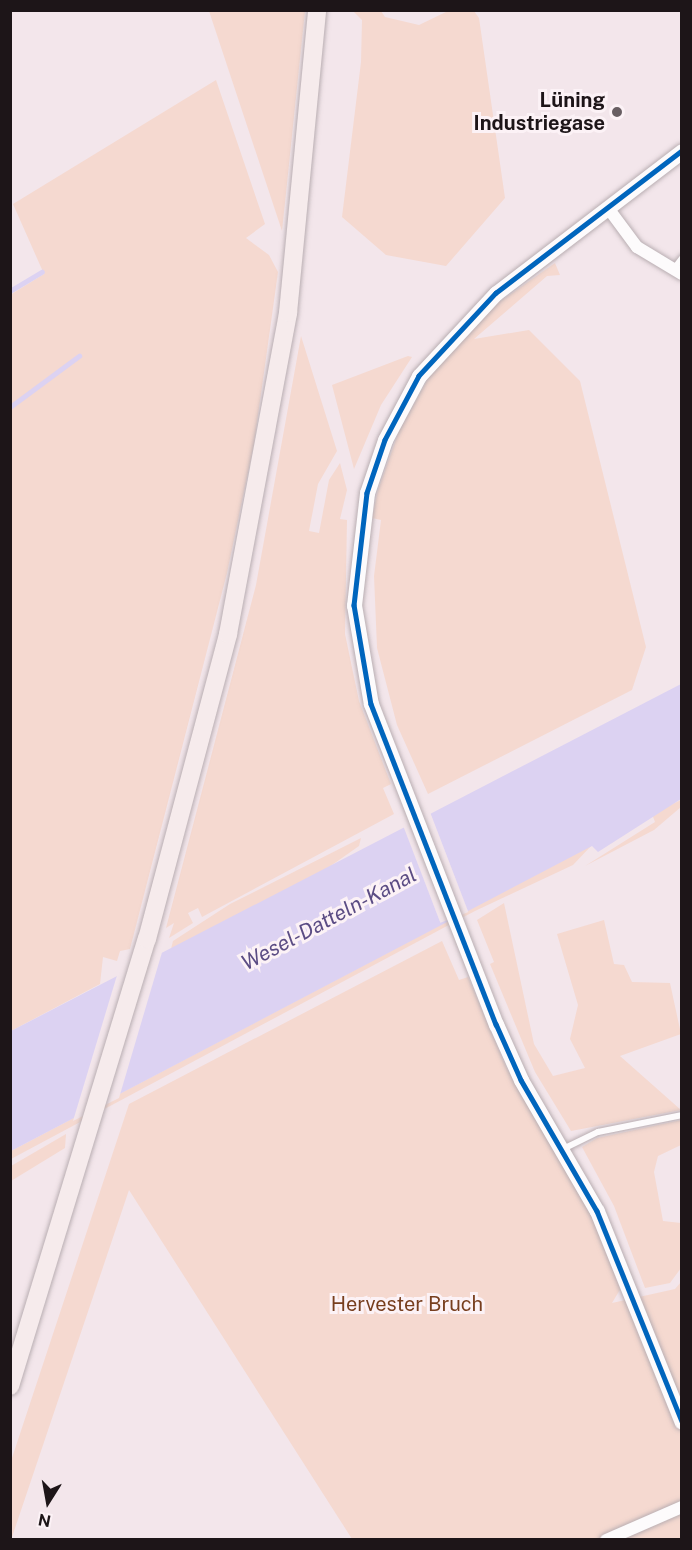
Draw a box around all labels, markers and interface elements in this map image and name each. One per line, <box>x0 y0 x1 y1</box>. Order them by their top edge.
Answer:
place label: Lüning Industriegase <box>474 88 605 135</box>
marker: Lüning Industriegase <box>610 105 624 119</box>
water label: Wesel-Datteln-Kanal <box>237 862 421 976</box>
park label: Hervester Bruch <box>331 1292 483 1316</box>
north arrow <box>18 1472 78 1532</box>
text: N <box>37 1510 52 1531</box>

